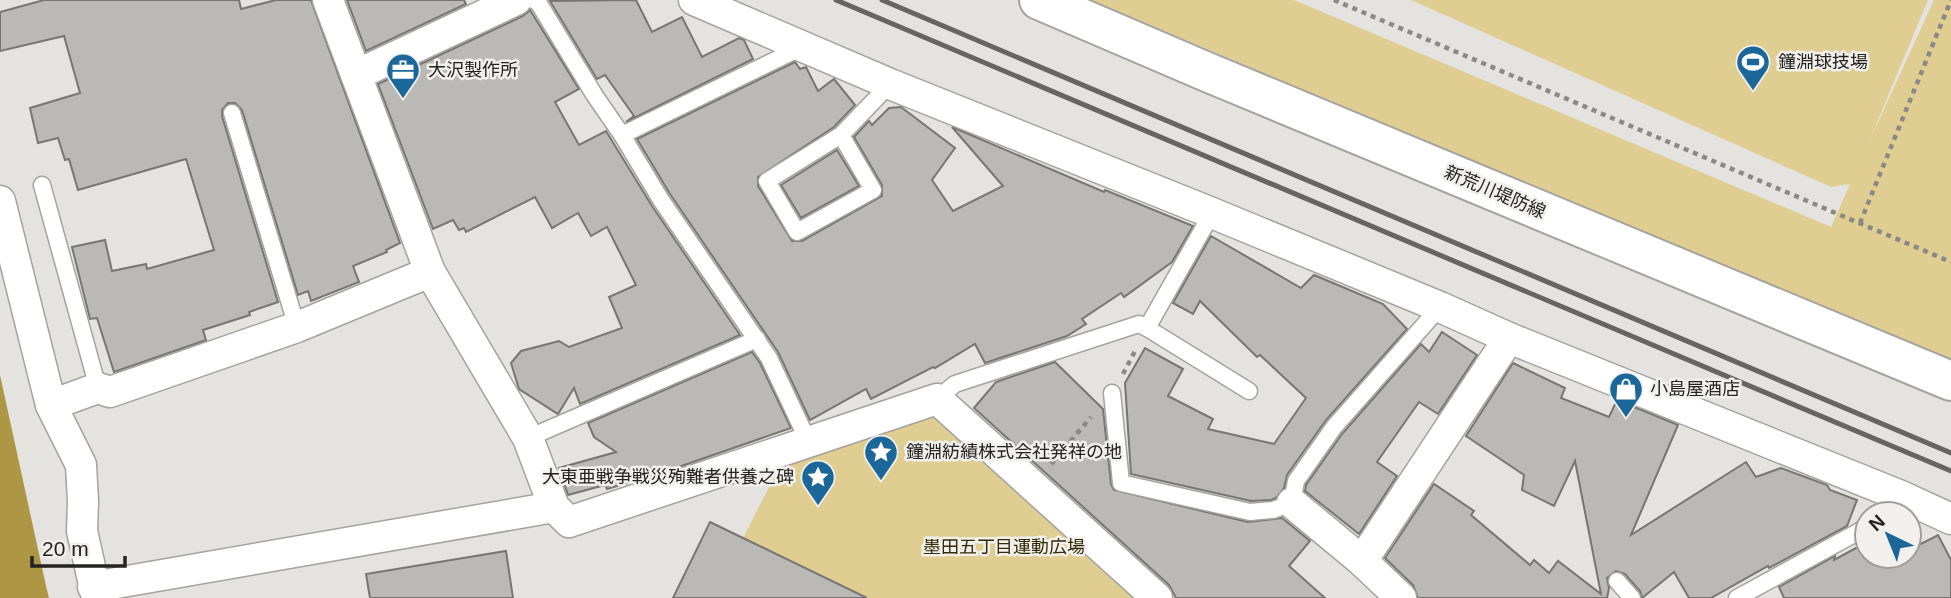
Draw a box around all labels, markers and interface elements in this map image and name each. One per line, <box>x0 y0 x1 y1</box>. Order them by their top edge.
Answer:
sports icon: 鐘淵球技場 <box>1734 43 1772 92</box>
office icon: 大沢製作所 <box>384 51 422 100</box>
place label: 鐘淵球技場 <box>1778 52 1868 72</box>
place label: 大沢製作所 <box>428 60 518 80</box>
street label: 新荒川堤防線 <box>1441 162 1549 222</box>
shop icon: 小島屋酒店 <box>1607 370 1645 419</box>
place label: 小島屋酒店 <box>1650 379 1740 399</box>
place icon: 鐘淵紡績株式会社発祥の地 <box>862 433 900 482</box>
place label: 鐘淵紡績株式会社発祥の地 <box>906 442 1122 462</box>
place icon: 大東亜戦争戦災殉難者供養之碑 <box>799 458 837 507</box>
place label: 大東亜戦争戦災殉難者供養之碑 <box>542 467 794 487</box>
north arrow <box>1853 500 1923 570</box>
text: N <box>1865 511 1889 535</box>
scale bar <box>32 524 124 568</box>
text: 20 m <box>42 537 89 560</box>
park label: 墨田五丁目運動広場 <box>923 537 1085 557</box>

